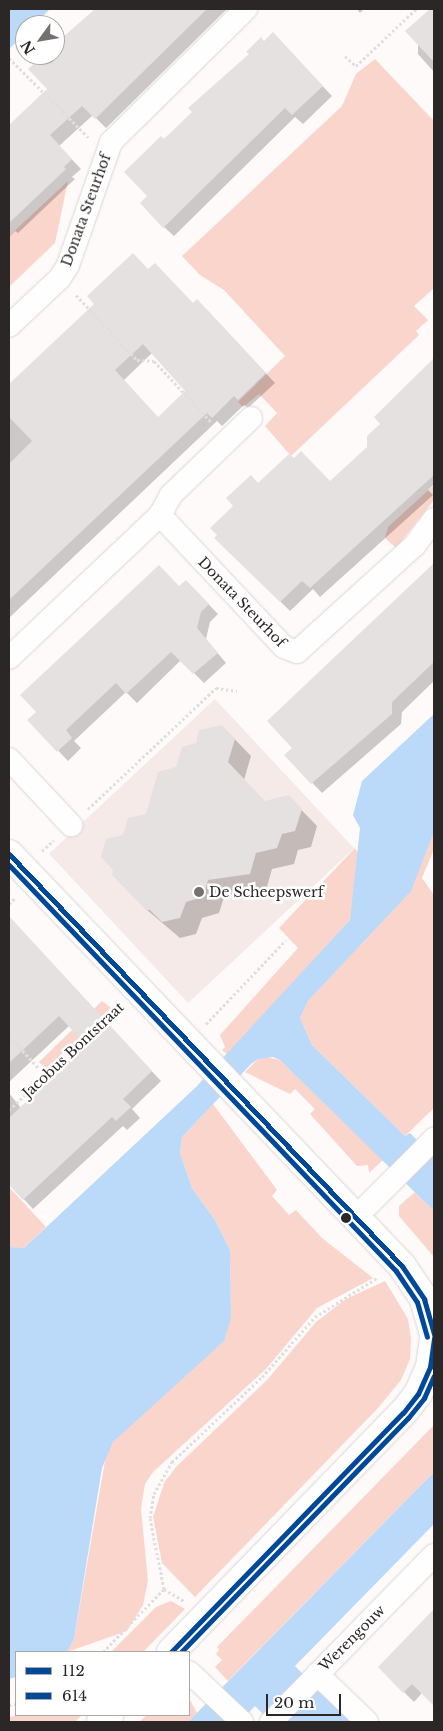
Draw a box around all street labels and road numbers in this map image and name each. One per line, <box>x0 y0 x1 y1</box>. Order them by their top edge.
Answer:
street label: Donata Steurhof <box>58 151 114 269</box>
street label: Donata Steurhof <box>195 553 289 651</box>
street label: Jacobus Bontstraat <box>19 999 127 1101</box>
street label: Werengouw <box>316 1602 388 1674</box>

